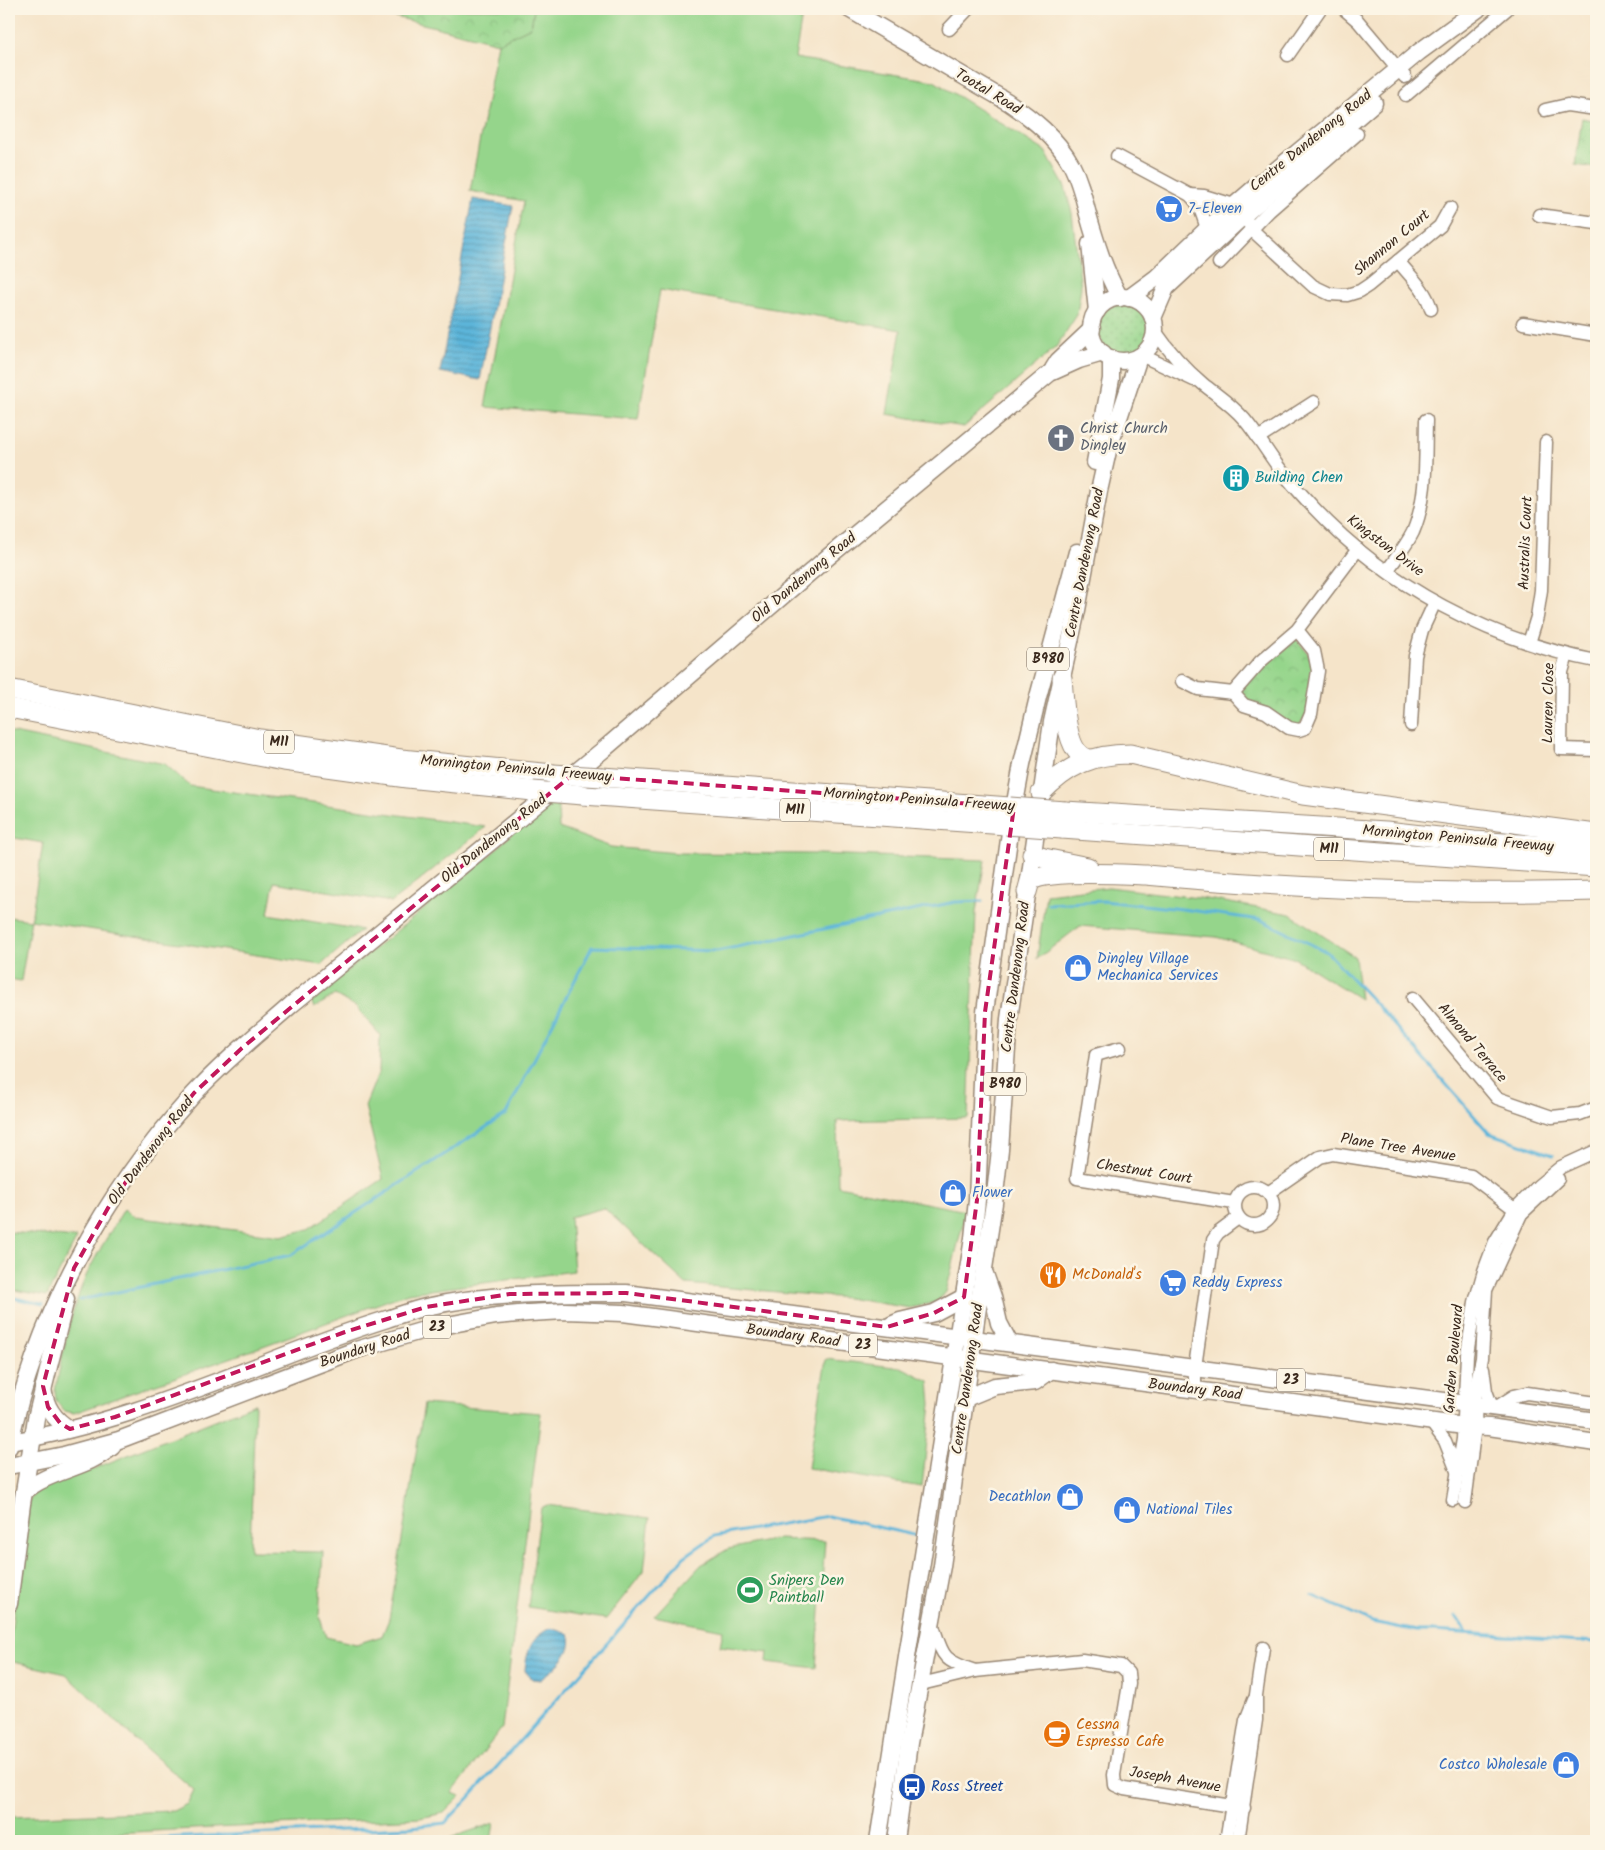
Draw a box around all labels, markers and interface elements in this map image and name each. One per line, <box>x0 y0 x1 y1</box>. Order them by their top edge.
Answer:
street label: Tootal Road <box>950 63 1026 122</box>
street label: Centre Dandenong Road <box>1244 83 1378 198</box>
supermarket icon: 7-Eleven <box>1154 194 1184 224</box>
place label: 7-Eleven <box>1188 197 1242 221</box>
street label: Shannon Court <box>1348 204 1436 282</box>
place label: Christ Church Dingley <box>1080 417 1168 458</box>
church icon: Christ Church Dingley <box>1046 423 1076 453</box>
building icon: Building Chen <box>1221 463 1251 493</box>
place label: Building Chen <box>1255 466 1343 490</box>
street label: Centre Dandenong Road <box>1059 486 1111 640</box>
street label: Australis Court <box>1512 495 1540 590</box>
street label: Kingston Drive <box>1341 509 1429 583</box>
street label: Old Dandenong Road <box>746 526 862 629</box>
road number: B980 <box>1027 648 1069 671</box>
street label: Lauren Close <box>1536 662 1562 744</box>
road number: M11 <box>264 730 294 754</box>
street label: Mornington Peninsula Freeway <box>419 749 614 789</box>
street label: Mornington Peninsula Freeway <box>822 781 1017 819</box>
street label: Old Dandenong Road <box>435 788 553 890</box>
road number: M11 <box>780 798 810 822</box>
street label: Mornington Peninsula Freeway <box>1361 819 1556 859</box>
road number: M11 <box>1314 838 1344 861</box>
street label: Centre Dandenong Road <box>995 899 1037 1054</box>
place label: Dingley Village Mechanica Services <box>1097 947 1219 988</box>
shop icon: Dingley Village Mechanica Services <box>1063 953 1093 983</box>
street label: Almond Terrace <box>1431 998 1513 1089</box>
road number: B980 <box>984 1072 1026 1096</box>
street label: Old Dandenong Road <box>102 1091 200 1211</box>
street label: Plane Tree Avenue <box>1339 1127 1458 1169</box>
street label: Chestnut Court <box>1094 1153 1194 1191</box>
shop icon: Flower <box>938 1178 968 1208</box>
place label: Flower <box>972 1181 1013 1205</box>
restaurant icon: McDonald's <box>1038 1260 1068 1290</box>
place label: McDonald's <box>1072 1263 1142 1287</box>
supermarket icon: Reddy Express <box>1158 1268 1188 1298</box>
place label: Reddy Express <box>1192 1271 1283 1295</box>
street label: Centre Dandenong Road <box>946 1301 991 1456</box>
street label: Garden Boulevard <box>1437 1303 1471 1414</box>
road number: 23 <box>423 1315 451 1338</box>
street label: Boundary Road <box>745 1318 842 1355</box>
street label: Boundary Road <box>317 1323 414 1375</box>
road number: 23 <box>849 1334 877 1356</box>
road number: 23 <box>1277 1368 1305 1392</box>
street label: Boundary Road <box>1147 1372 1244 1408</box>
shop icon: Decathlon <box>1055 1482 1085 1512</box>
place label: Decathlon <box>989 1485 1051 1509</box>
shop icon: National Tiles <box>1112 1495 1142 1525</box>
place label: National Tiles <box>1146 1498 1233 1522</box>
place label: Snipers Den Paintball <box>769 1569 844 1610</box>
sports icon: Snipers Den Paintball <box>735 1575 765 1605</box>
place label: Cessna Espresso Cafe <box>1076 1713 1164 1754</box>
cafe icon: Cessna Espresso Cafe <box>1042 1719 1072 1749</box>
shop icon: Costco Wholesale <box>1551 1750 1581 1780</box>
place label: Costco Wholesale <box>1439 1753 1547 1777</box>
street label: Joseph Avenue <box>1127 1760 1223 1800</box>
bus stop icon: Ross Street <box>897 1772 927 1802</box>
place label: Ross Street <box>931 1775 1004 1799</box>

